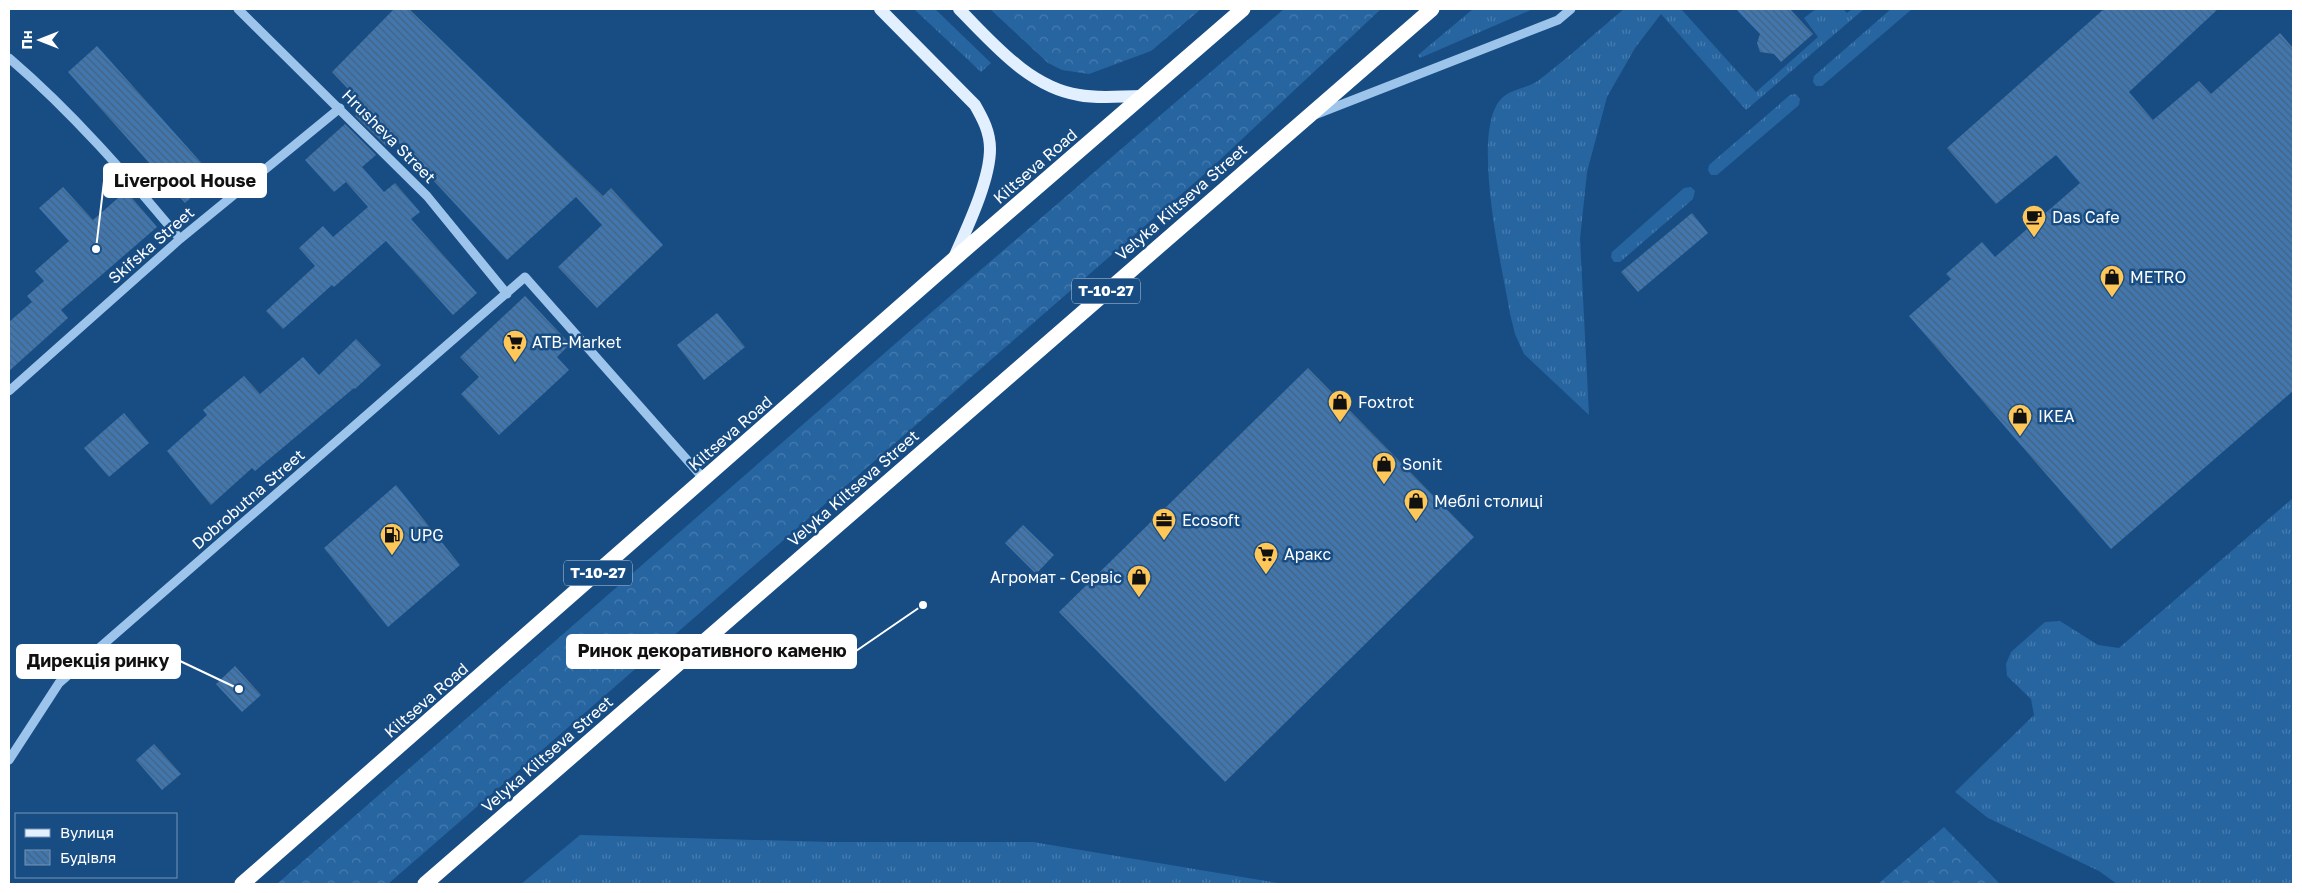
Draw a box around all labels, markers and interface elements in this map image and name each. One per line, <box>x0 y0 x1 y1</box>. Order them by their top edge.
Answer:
north arrow <box>15 15 65 65</box>
text: Пн <box>18 30 35 50</box>
street label: Hrusheva Street <box>338 85 440 187</box>
street label: Kiltseva Road <box>989 124 1081 208</box>
street label: Velyka Kiltseva Street <box>1111 139 1251 265</box>
callout: Liverpool House <box>104 164 266 197</box>
text: Liverpool House <box>114 169 257 191</box>
street label: Skifska Street <box>104 202 198 288</box>
cafe icon: Das Cafe <box>2021 204 2047 238</box>
place label: Das Cafe <box>2052 207 2120 227</box>
shop icon: METRO <box>2099 264 2125 298</box>
place label: METRO <box>2130 267 2186 287</box>
road number: Т-10-27 <box>1072 278 1140 304</box>
supermarket icon: ATB-Market <box>502 329 528 363</box>
place label: ATB-Market <box>532 332 622 352</box>
shop icon: Foxtrot <box>1327 389 1353 423</box>
street label: Kiltseva Road <box>684 391 776 475</box>
place label: Foxtrot <box>1358 392 1414 412</box>
shop icon: IKEA <box>2007 403 2033 437</box>
place label: IKEA <box>2038 406 2075 426</box>
street label: Velyka Kiltseva Street <box>783 425 923 551</box>
street label: Dobrobutna Street <box>188 445 308 553</box>
shop icon: Sonit <box>1371 451 1397 485</box>
place label: Sonit <box>1402 454 1442 474</box>
shop icon: Меблі столиці <box>1403 488 1429 522</box>
place label: Меблі столиці <box>1434 491 1543 511</box>
office icon: Ecosoft <box>1151 507 1177 541</box>
place label: Ecosoft <box>1182 510 1240 530</box>
fuel station icon: UPG <box>379 522 405 556</box>
place label: UPG <box>410 525 443 545</box>
supermarket icon: Аракс <box>1253 541 1279 575</box>
place label: Аракс <box>1284 544 1331 564</box>
road number: Т-10-27 <box>564 560 632 586</box>
shop icon: Агромат - Сервіс <box>1126 564 1152 598</box>
place label: Агромат - Сервіс <box>990 567 1122 587</box>
callout: Ринок декоративного каменю <box>567 635 856 668</box>
text: Ринок декоративного каменю <box>577 639 847 661</box>
callout: Дирекція ринку <box>17 645 180 678</box>
text: Дирекція ринку <box>27 649 169 671</box>
street label: Kiltseva Road <box>380 658 472 742</box>
street label: Velyka Kiltseva Street <box>477 691 617 817</box>
legend <box>15 813 178 878</box>
text: Вулиця <box>60 823 114 841</box>
text: Будівля <box>60 848 116 866</box>

